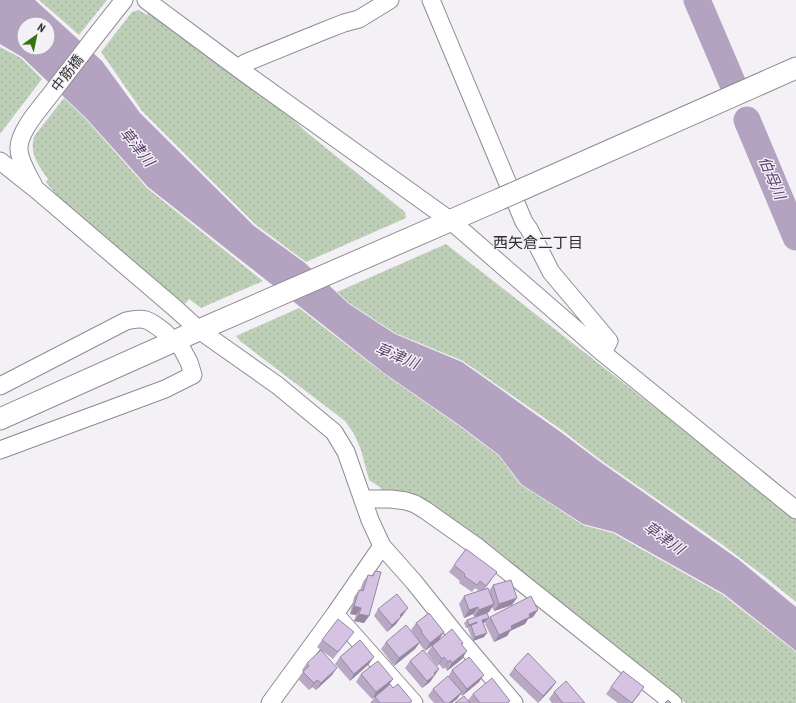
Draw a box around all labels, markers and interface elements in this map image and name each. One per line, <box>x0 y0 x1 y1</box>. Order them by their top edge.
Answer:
north arrow <box>16 16 56 56</box>
text: N <box>35 21 48 35</box>
street label: 中筋橋 <box>48 52 86 94</box>
water label: 草津川 <box>116 124 159 172</box>
water label: 伯母川 <box>755 154 790 204</box>
district label: 西矢倉二丁目 <box>493 234 583 252</box>
water label: 草津川 <box>373 339 423 374</box>
water label: 草津川 <box>640 518 689 559</box>

